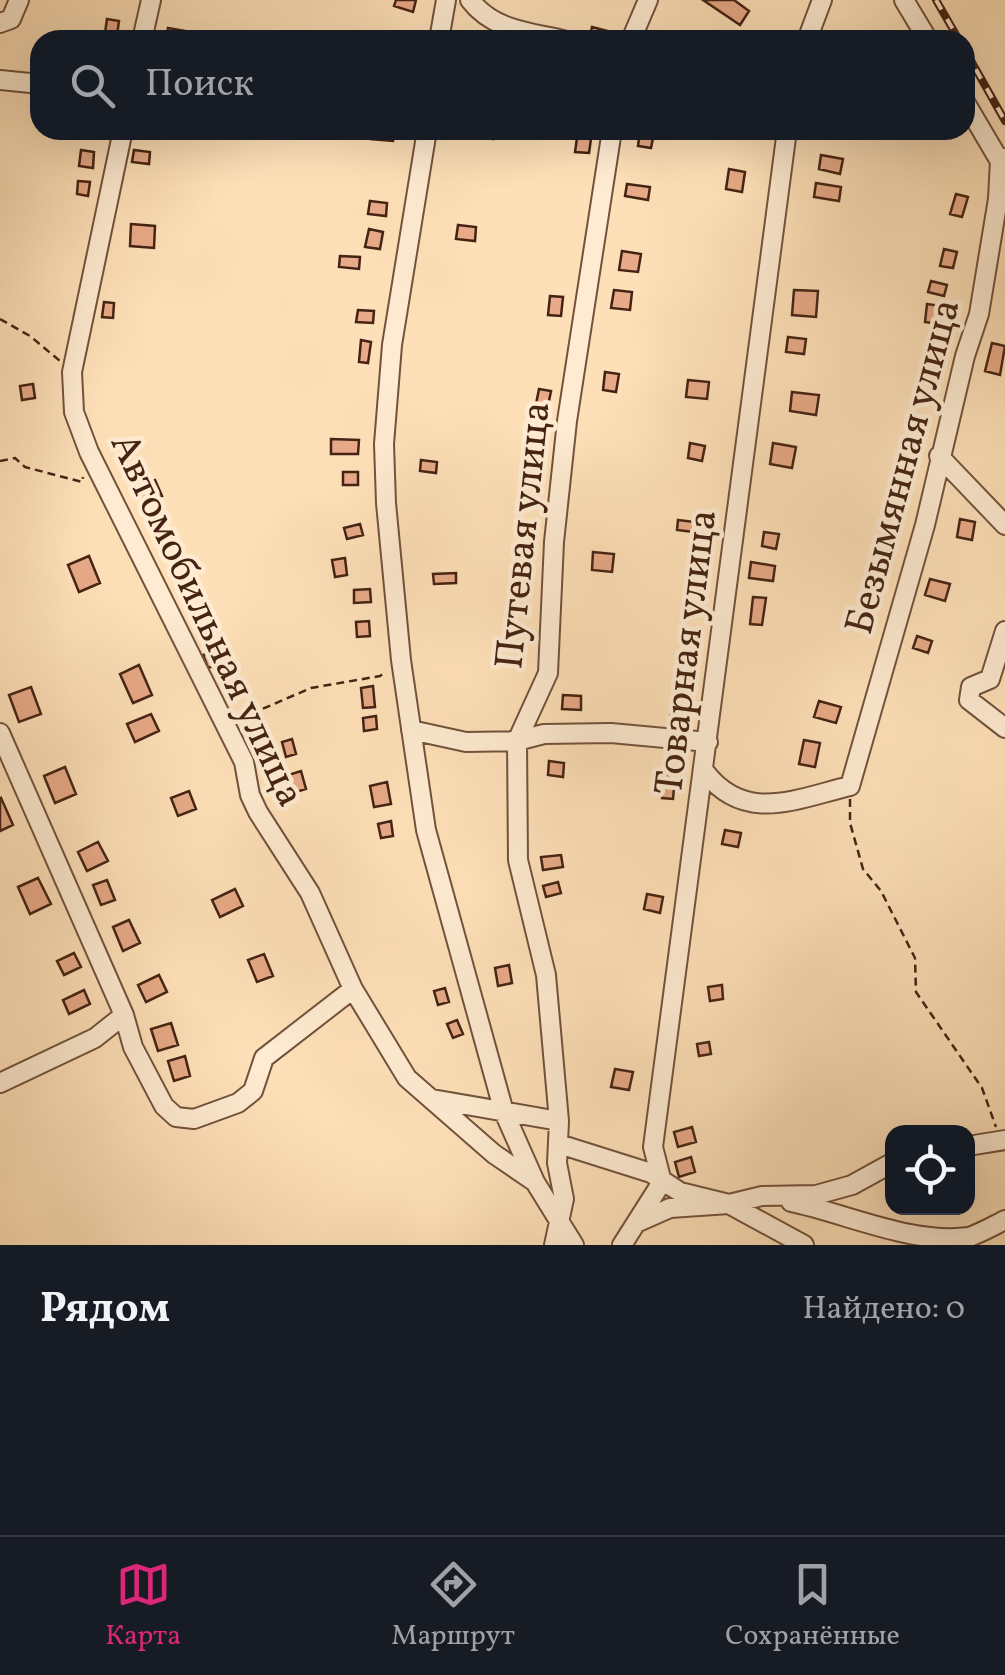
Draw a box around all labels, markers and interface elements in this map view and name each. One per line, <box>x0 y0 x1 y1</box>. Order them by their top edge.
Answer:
search box <box>30 30 975 140</box>
icon: search <box>65 58 120 113</box>
text: Поиск <box>145 59 254 112</box>
street label: Безымянная улица <box>833 293 977 641</box>
street label: Путевая улица <box>483 399 567 672</box>
street label: Автомобильная улица <box>94 425 317 817</box>
street label: Товарная улица <box>643 507 733 798</box>
map controls <box>885 1125 975 1215</box>
button: locate <box>885 1125 975 1215</box>
text: Рядом <box>40 1281 170 1340</box>
text: Найдено: 0 <box>803 1288 965 1332</box>
tab: Карта <box>105 1557 181 1656</box>
tab: Маршрут <box>391 1557 515 1656</box>
tab: Сохранённые <box>725 1557 900 1656</box>

